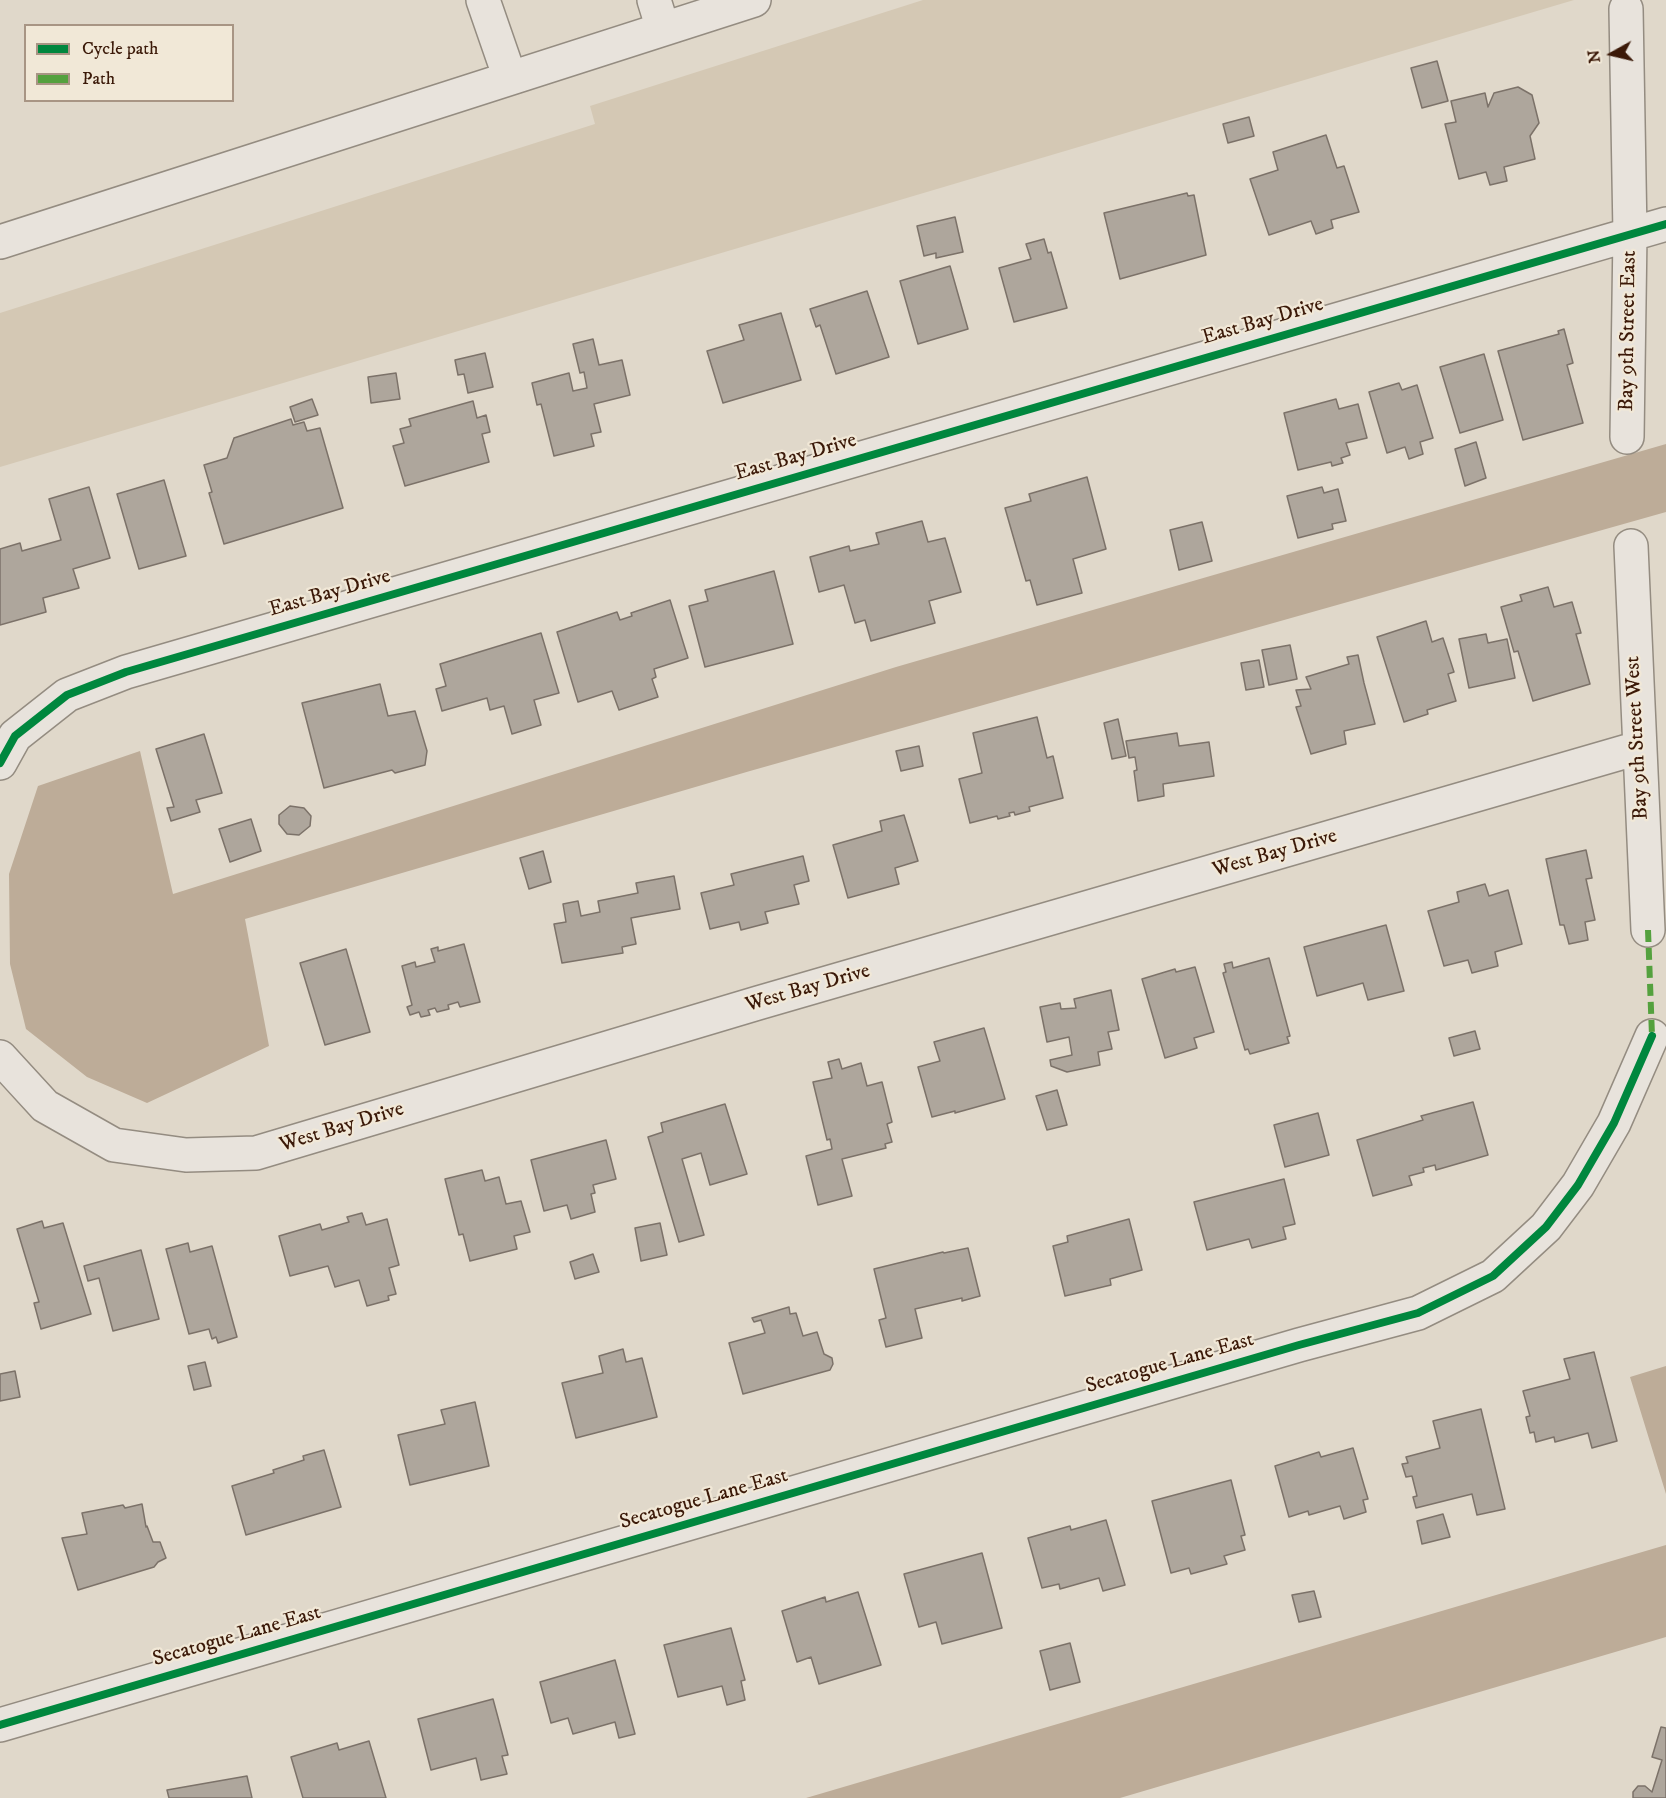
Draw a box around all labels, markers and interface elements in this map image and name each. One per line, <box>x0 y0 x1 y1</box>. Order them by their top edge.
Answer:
legend <box>24 24 234 102</box>
north arrow <box>1582 24 1642 84</box>
text: Cycle path <box>82 38 159 60</box>
text: N <box>1583 49 1605 64</box>
text: Path <box>82 68 115 90</box>
street label: Bay 9th Street East <box>1615 250 1643 412</box>
street label: East Bay Drive <box>1199 293 1327 351</box>
street label: East Bay Drive <box>732 429 860 487</box>
street label: East Bay Drive <box>266 565 394 623</box>
street label: Bay 9th Street West <box>1621 655 1655 821</box>
street label: West Bay Drive <box>1210 824 1340 884</box>
street label: West Bay Drive <box>743 959 873 1019</box>
street label: West Bay Drive <box>277 1097 407 1159</box>
street label: Secatogue Lane East <box>1083 1328 1257 1400</box>
street label: Secatogue Lane East <box>617 1464 791 1536</box>
street label: Secatogue Lane East <box>150 1601 324 1673</box>

